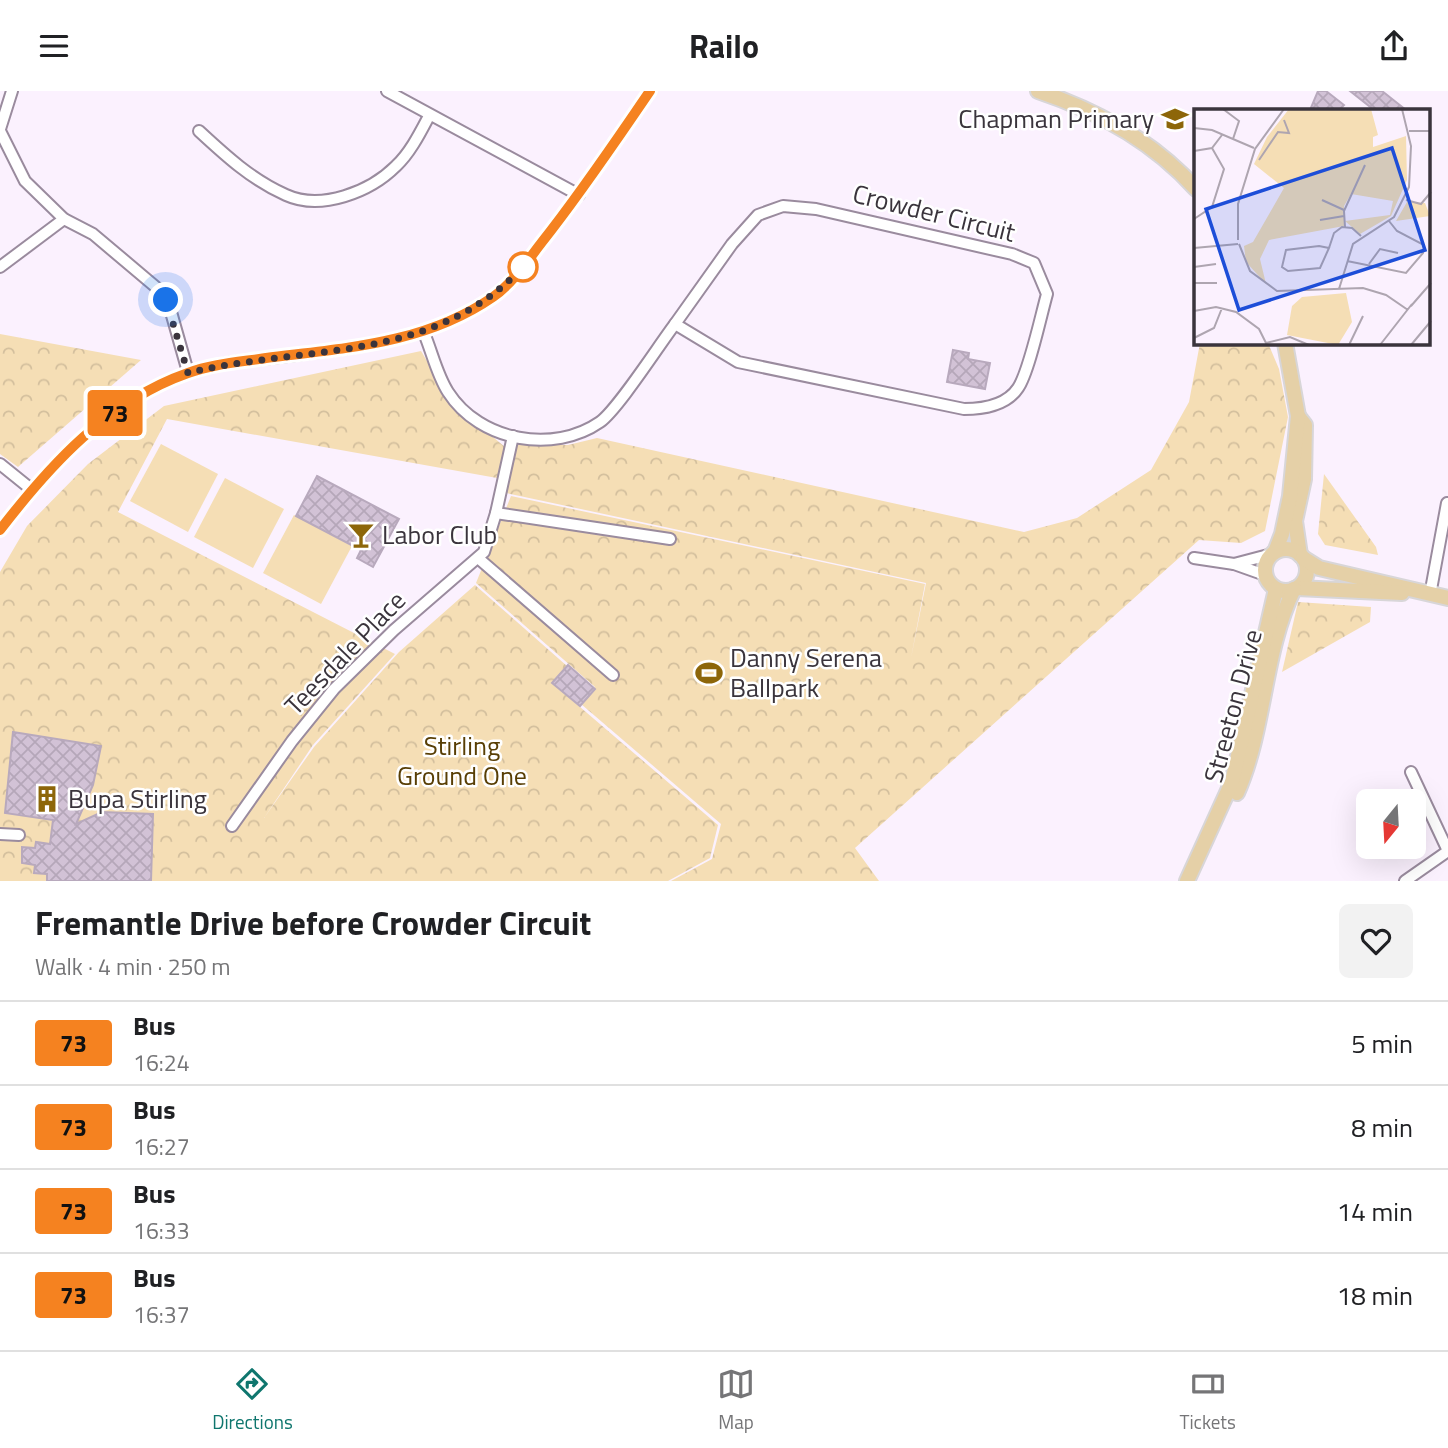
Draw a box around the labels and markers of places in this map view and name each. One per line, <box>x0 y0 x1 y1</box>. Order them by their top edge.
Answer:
place label: Chapman Primary <box>958 99 1154 138</box>
school or university icon: Chapman Primary <box>1160 104 1190 134</box>
unlabelled marker <box>508 252 538 282</box>
place label: Labor Club <box>382 515 497 554</box>
bar icon: Labor Club <box>346 520 376 550</box>
place label: Danny Serena Ballpark <box>730 638 882 707</box>
sports icon: Danny Serena Ballpark <box>694 658 724 688</box>
place label: Bupa Stirling <box>68 779 207 818</box>
building icon: Bupa Stirling <box>32 784 62 814</box>

